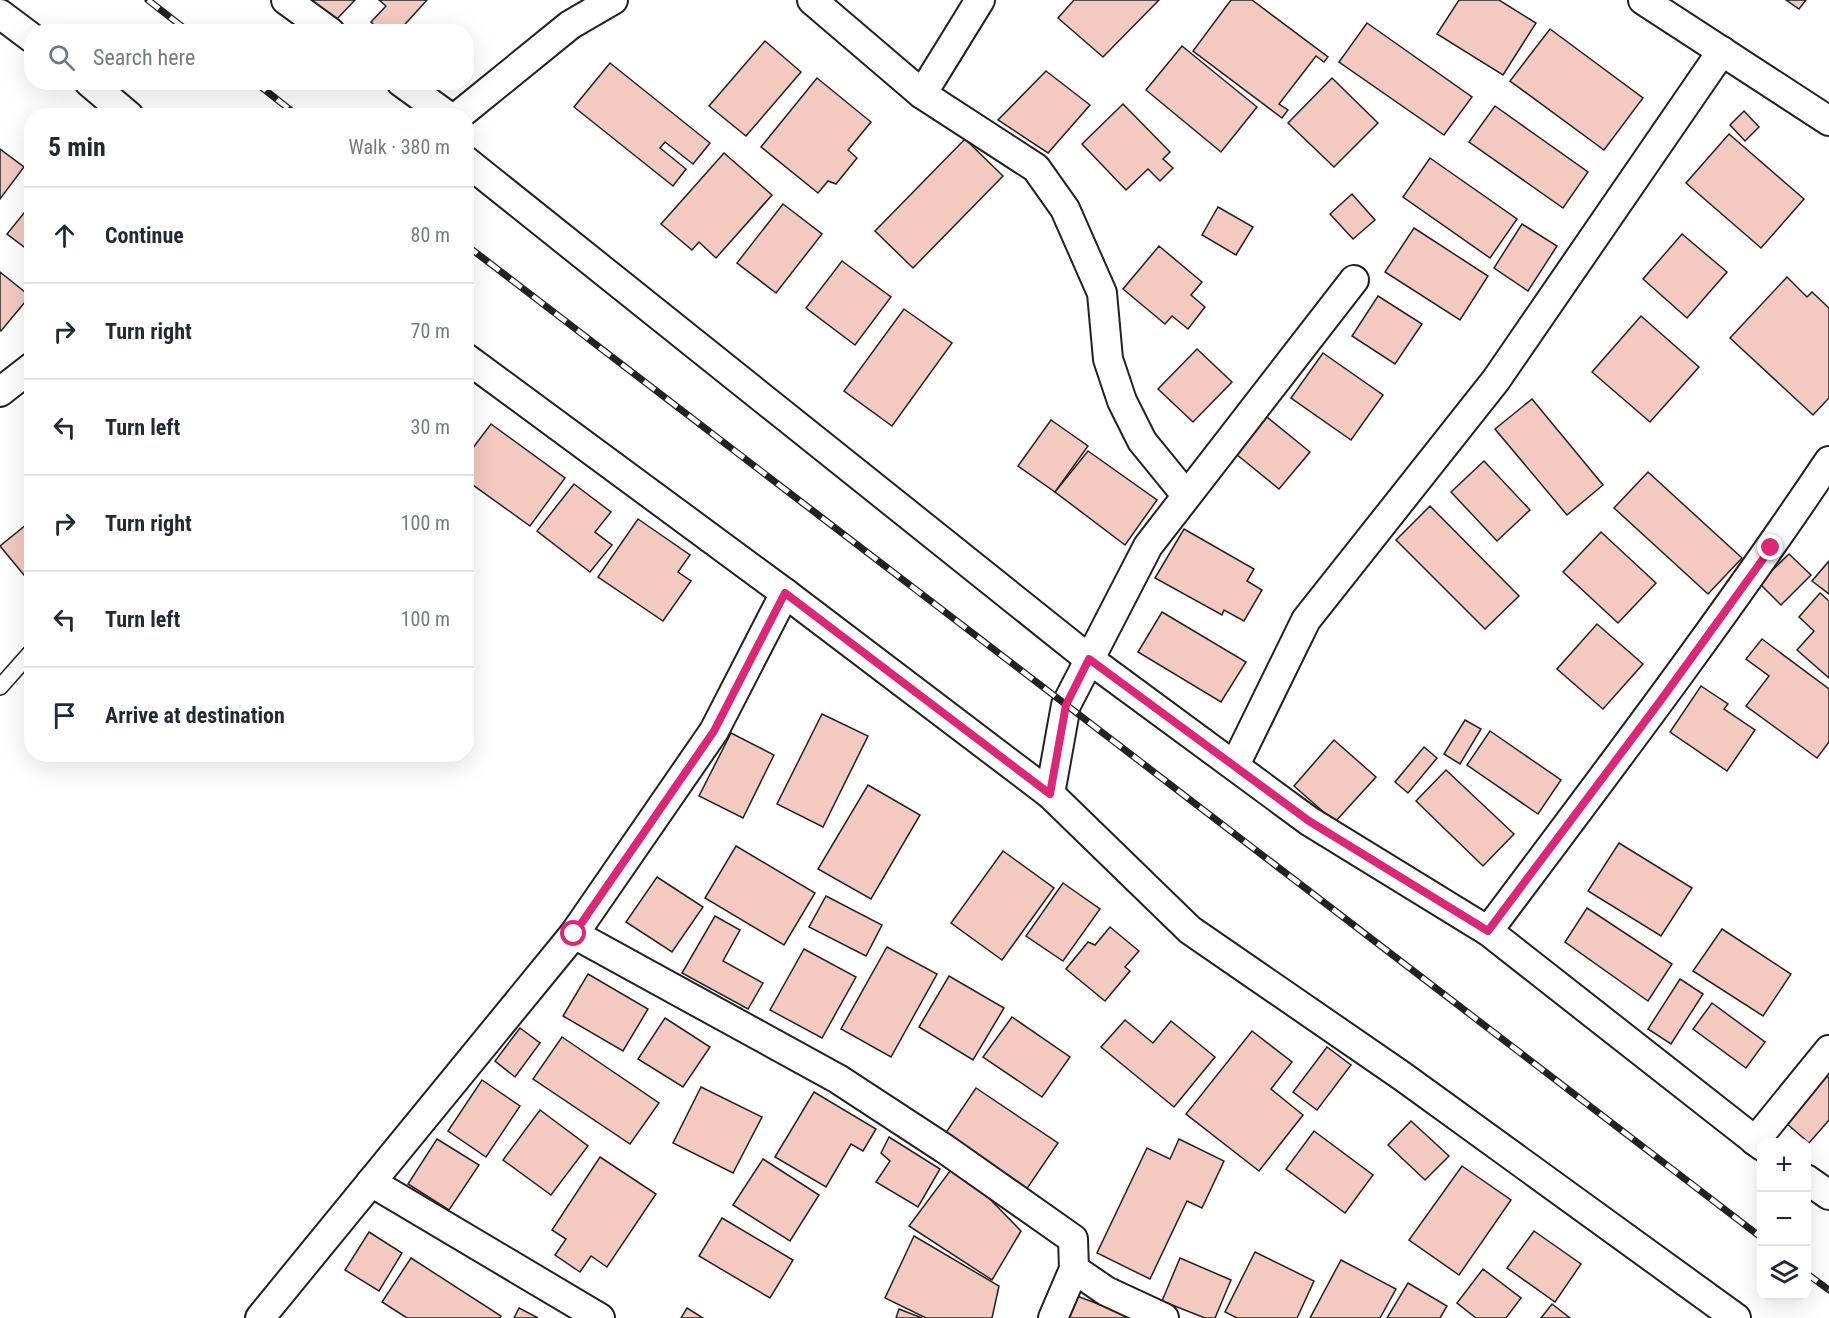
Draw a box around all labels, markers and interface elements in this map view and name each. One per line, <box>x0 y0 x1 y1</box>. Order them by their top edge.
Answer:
search box <box>24 24 474 90</box>
icon: search <box>45 41 78 74</box>
text: Search here <box>93 45 195 70</box>
text: 5 min <box>48 132 106 162</box>
text: Walk · 380 m <box>349 135 450 159</box>
icon: ahead <box>48 219 81 252</box>
text: Continue <box>105 223 184 248</box>
text: 80 m <box>411 223 450 247</box>
icon: right <box>48 315 81 348</box>
text: Turn right <box>105 319 192 344</box>
text: 70 m <box>411 319 450 343</box>
icon: left <box>48 411 81 444</box>
text: Turn left <box>105 415 180 440</box>
text: 30 m <box>411 415 450 439</box>
icon: right <box>48 507 81 540</box>
text: Turn right <box>105 511 192 536</box>
text: 100 m <box>401 511 450 535</box>
route end <box>1757 534 1783 560</box>
icon: left <box>48 603 81 636</box>
text: Turn left <box>105 607 180 632</box>
text: 100 m <box>401 607 450 631</box>
icon: arrive <box>48 699 81 732</box>
text: Arrive at destination <box>105 703 285 728</box>
route start <box>560 920 586 946</box>
map controls <box>1757 1138 1811 1300</box>
button: + <box>1757 1138 1811 1192</box>
button: − <box>1757 1192 1811 1246</box>
button: layers <box>1757 1246 1811 1300</box>

